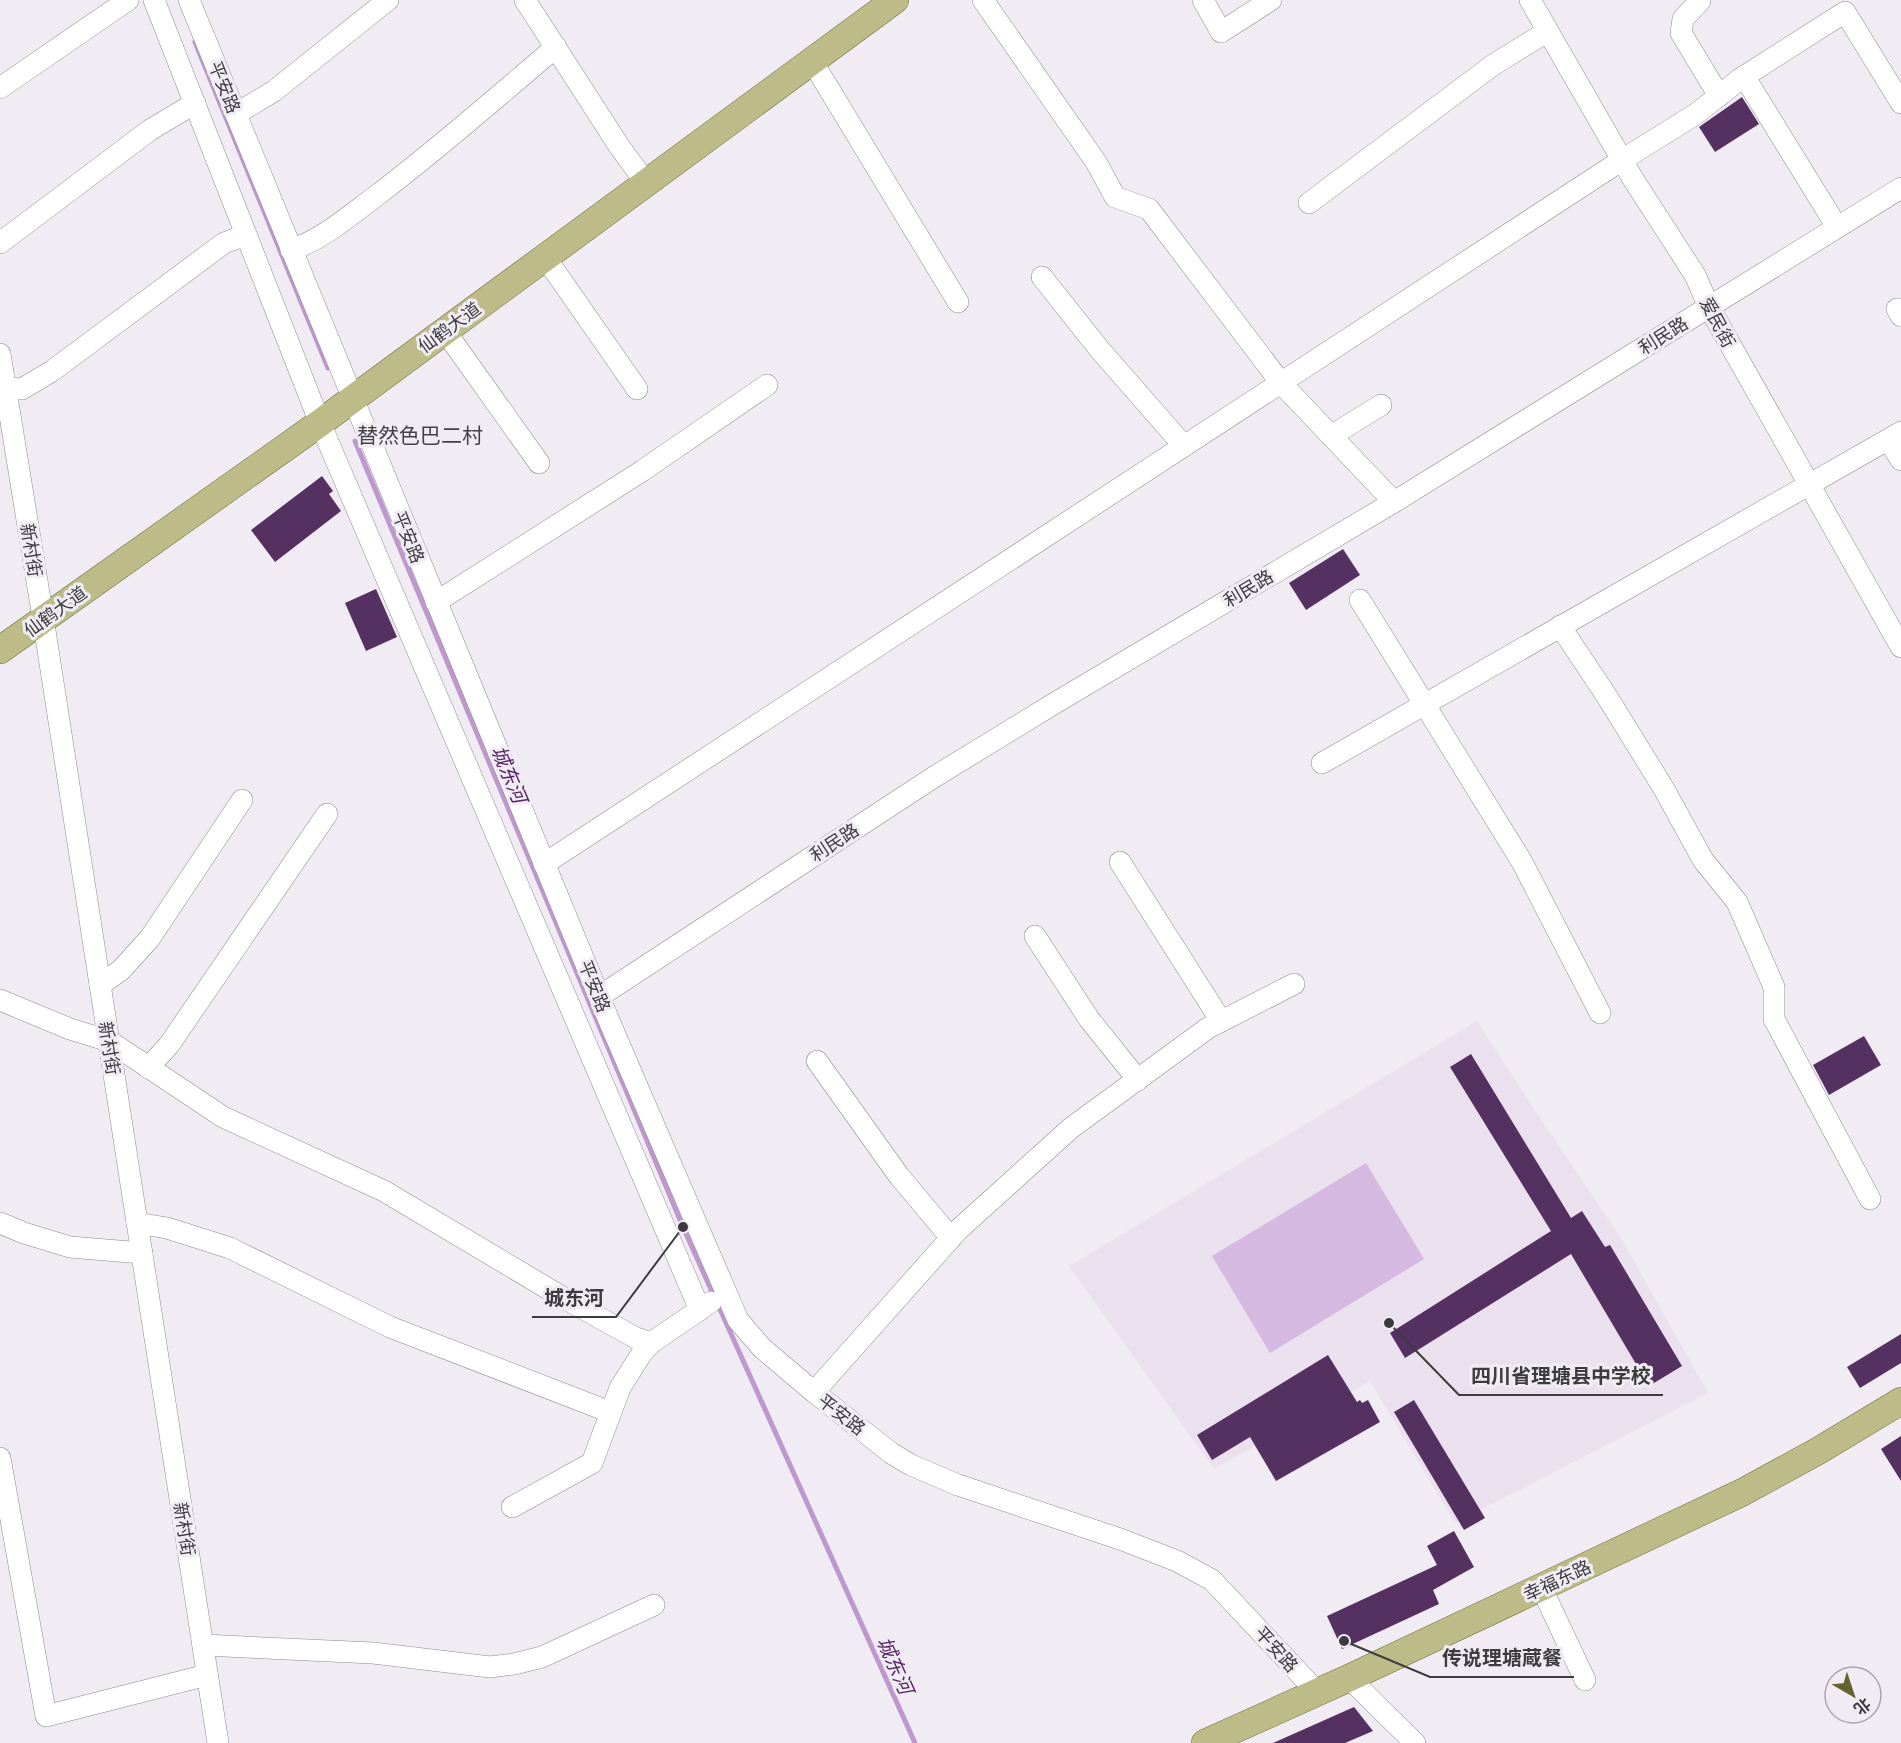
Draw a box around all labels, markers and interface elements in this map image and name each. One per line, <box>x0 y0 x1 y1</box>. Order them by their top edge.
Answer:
street label: 平安路 <box>205 58 245 116</box>
street label: 爱民街 <box>1696 293 1740 351</box>
street label: 仙鹤大道 <box>413 297 485 357</box>
street label: 利民路 <box>1634 311 1692 359</box>
district label: 替然色巴二村 <box>357 422 483 447</box>
street label: 平安路 <box>389 508 429 566</box>
street label: 新村街 <box>17 522 47 578</box>
street label: 利民路 <box>1219 565 1277 611</box>
street label: 仙鹤大道 <box>19 581 91 641</box>
water label: 城东河 <box>487 742 534 810</box>
street label: 利民路 <box>805 818 863 866</box>
street label: 平安路 <box>575 957 615 1015</box>
street label: 新村街 <box>95 1020 125 1076</box>
callout: 城东河 <box>532 1279 616 1317</box>
text: 城东河 <box>544 1285 604 1309</box>
callout: 四川省理塘县中学校 <box>1459 1357 1663 1395</box>
text: 四川省理塘县中学校 <box>1471 1363 1651 1387</box>
street label: 平安路 <box>814 1389 870 1439</box>
street label: 新村街 <box>170 1501 200 1557</box>
street label: 幸福东路 <box>1520 1555 1594 1605</box>
street label: 平安路 <box>1251 1622 1303 1676</box>
water label: 城东河 <box>873 1633 921 1701</box>
callout: 传说理塘蔵餐 <box>1430 1639 1574 1677</box>
text: 传说理塘蔵餐 <box>1442 1645 1562 1669</box>
north arrow <box>1823 1665 1883 1725</box>
text: 北 <box>1851 1695 1875 1719</box>

